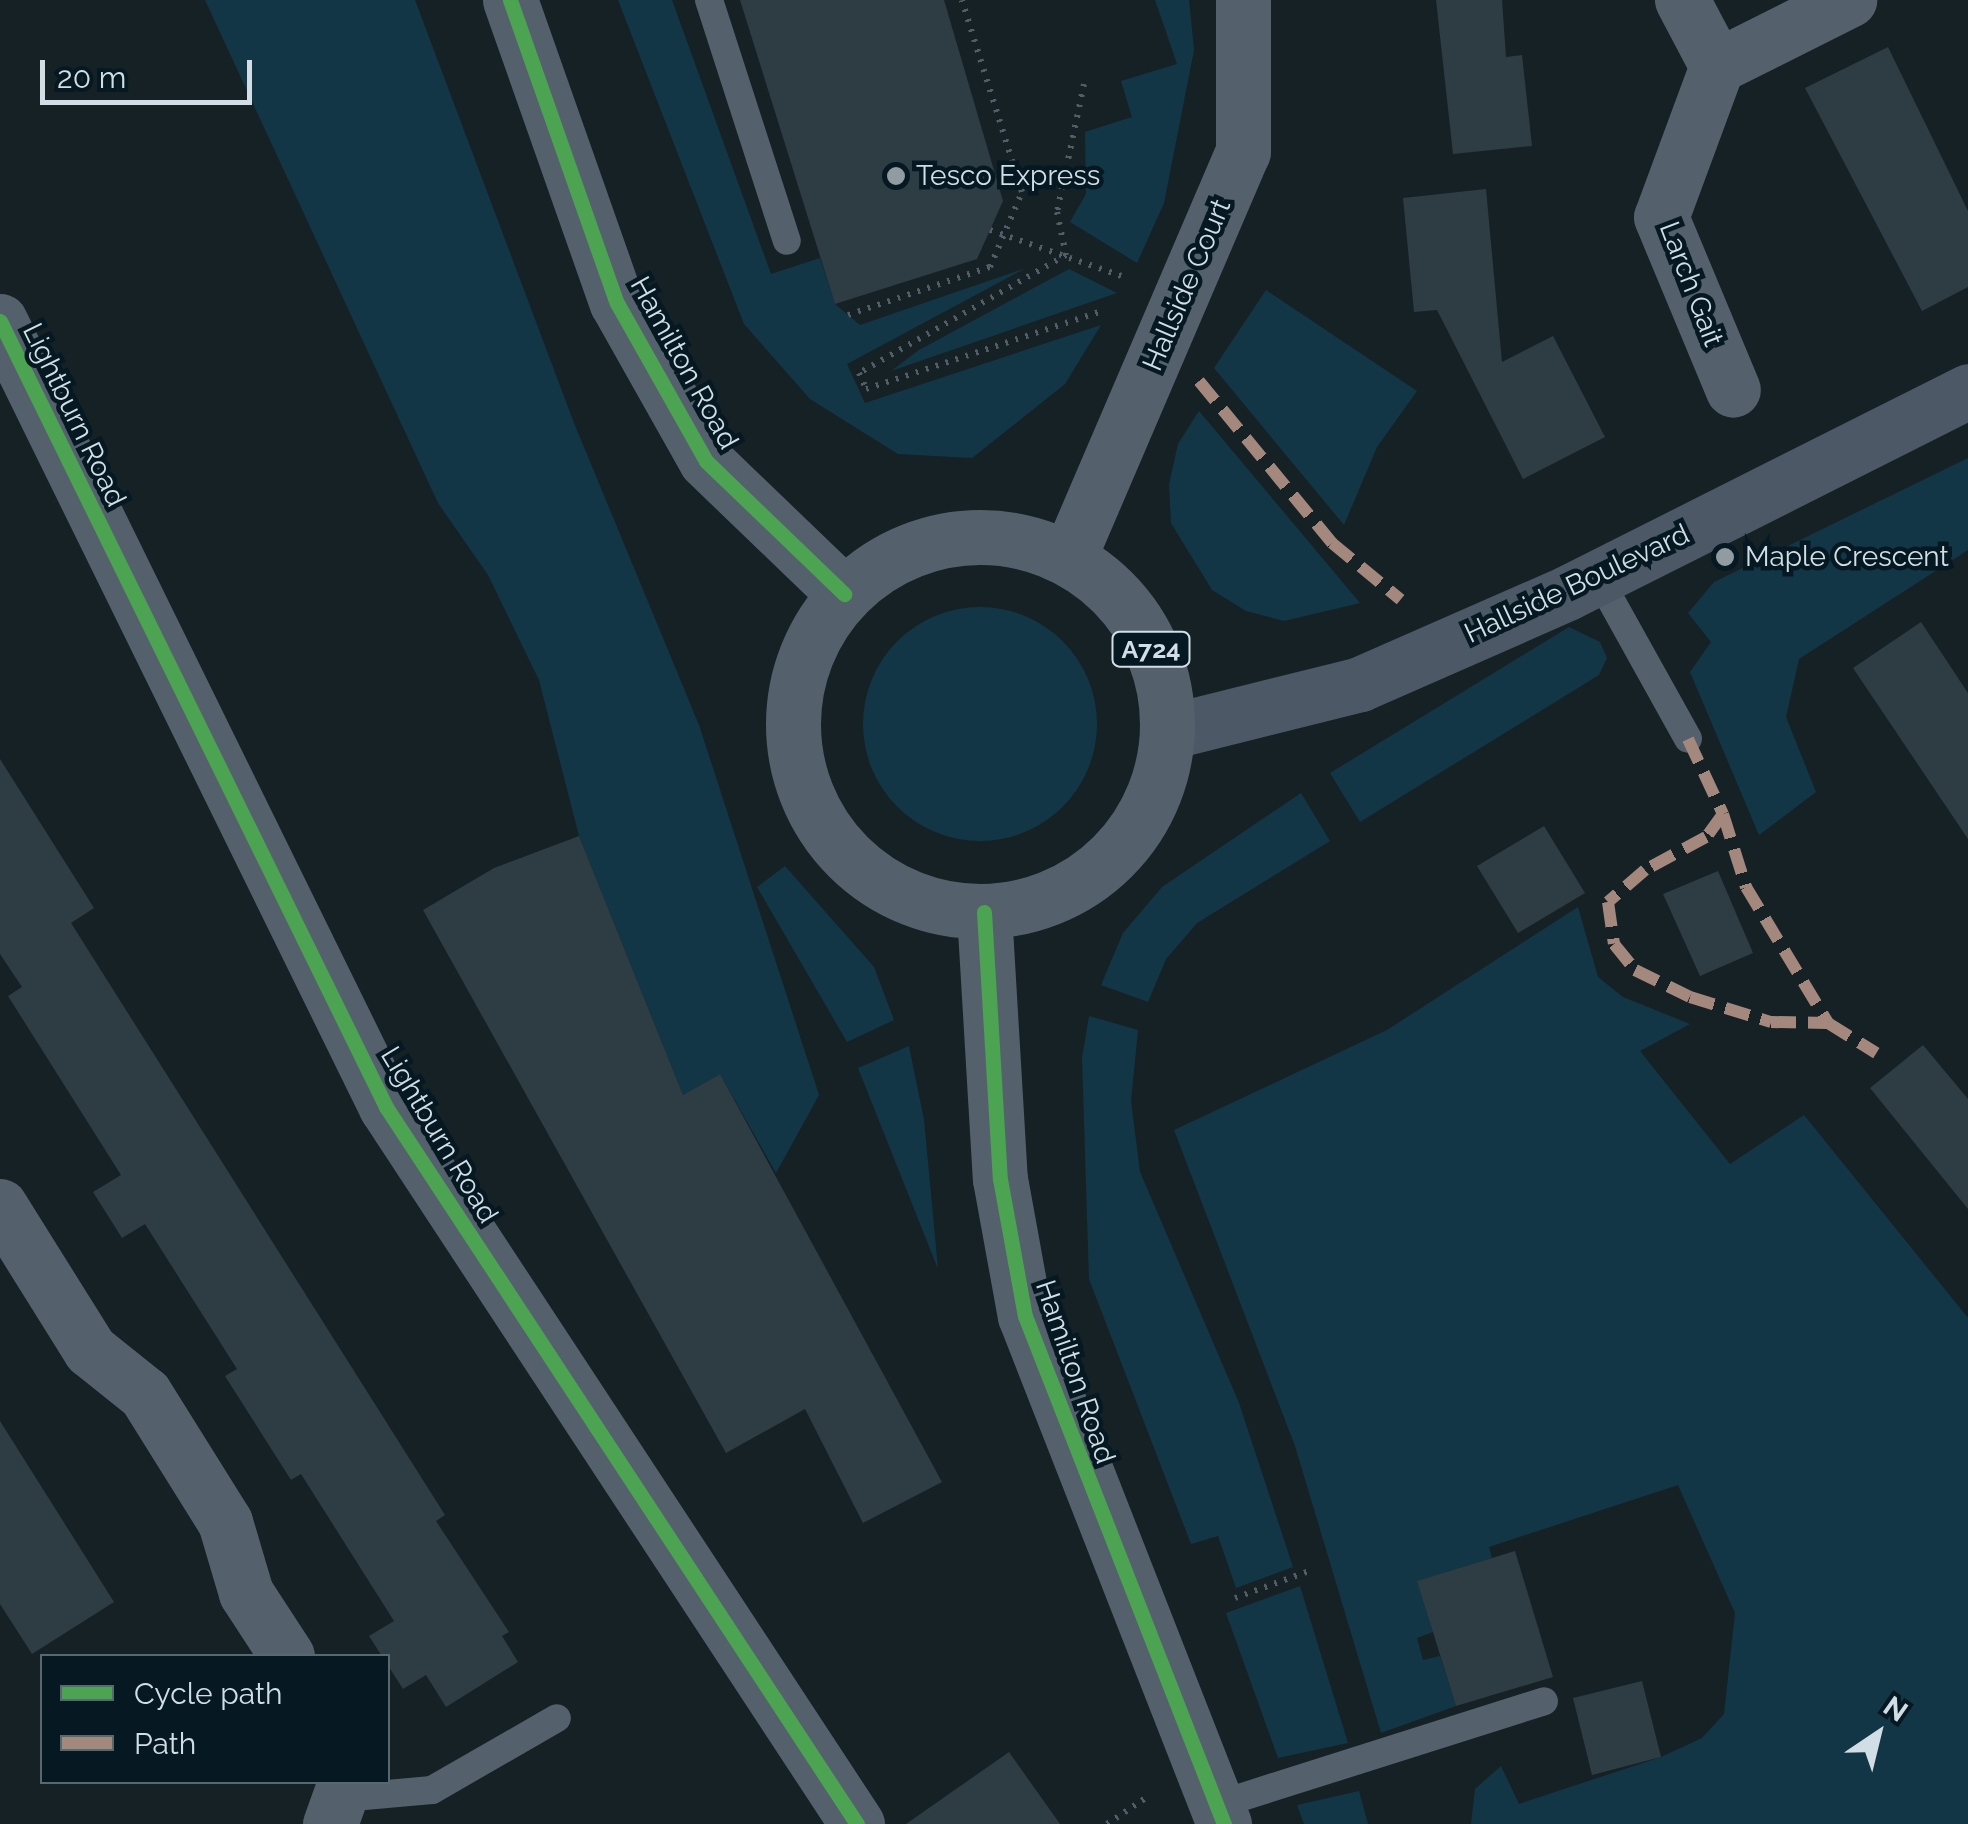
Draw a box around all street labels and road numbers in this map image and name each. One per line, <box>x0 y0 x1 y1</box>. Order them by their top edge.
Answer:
street label: Hallside Court <box>1136 194 1238 376</box>
street label: Larch Gait <box>1652 217 1730 351</box>
street label: Hamilton Road <box>623 271 745 455</box>
street label: Lightburn Road <box>15 318 133 512</box>
street label: Hallside Boulevard <box>1459 517 1695 651</box>
road number: A724 <box>1111 629 1191 669</box>
street label: Lightburn Road <box>373 1041 505 1229</box>
street label: Hamilton Road <box>1028 1276 1122 1468</box>

